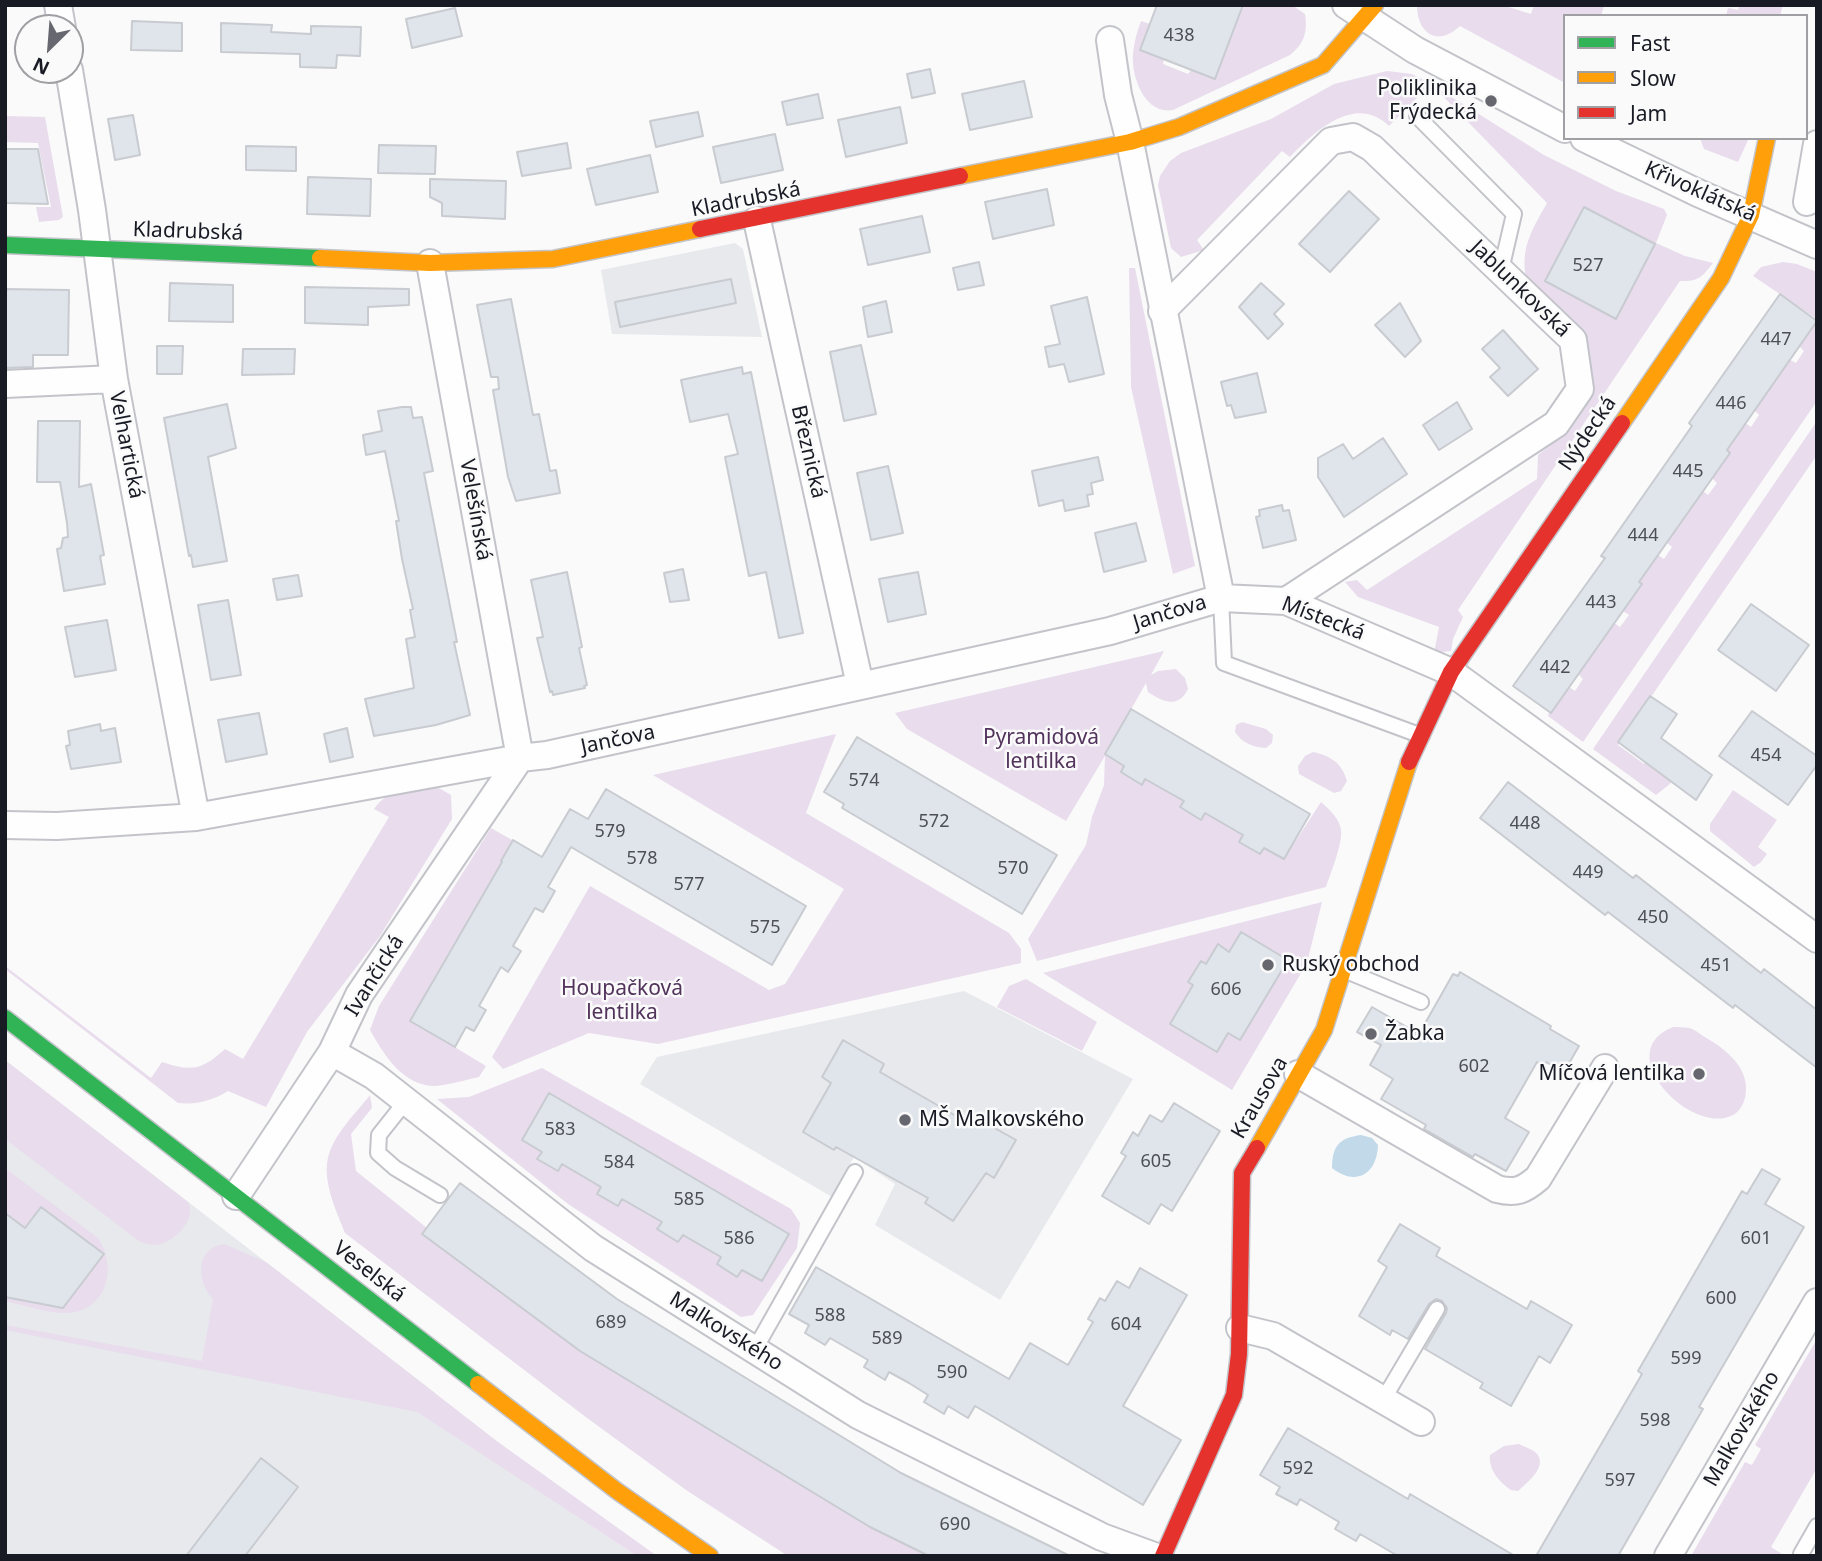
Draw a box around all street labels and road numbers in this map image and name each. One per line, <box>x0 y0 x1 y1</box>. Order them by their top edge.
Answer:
street label: Křivoklátská <box>1640 156 1760 228</box>
street label: Kladrubská <box>689 177 803 223</box>
street label: Kladrubská <box>132 217 244 247</box>
street label: Jablunkovská <box>1465 235 1575 343</box>
street label: Velhartická <box>103 389 149 501</box>
street label: Nýdecká <box>1554 392 1622 476</box>
street label: Březnická <box>785 403 831 501</box>
street label: Velešínská <box>454 457 496 563</box>
street label: Jančova <box>1130 590 1210 636</box>
street label: Místecká <box>1278 592 1368 646</box>
street label: Jančova <box>579 720 657 760</box>
street label: Ivančická <box>340 931 410 1021</box>
street label: Krausova <box>1226 1052 1294 1144</box>
street label: Veselská <box>328 1236 410 1308</box>
street label: Malkovského <box>665 1287 787 1377</box>
street label: Malkovského <box>1699 1367 1785 1491</box>

